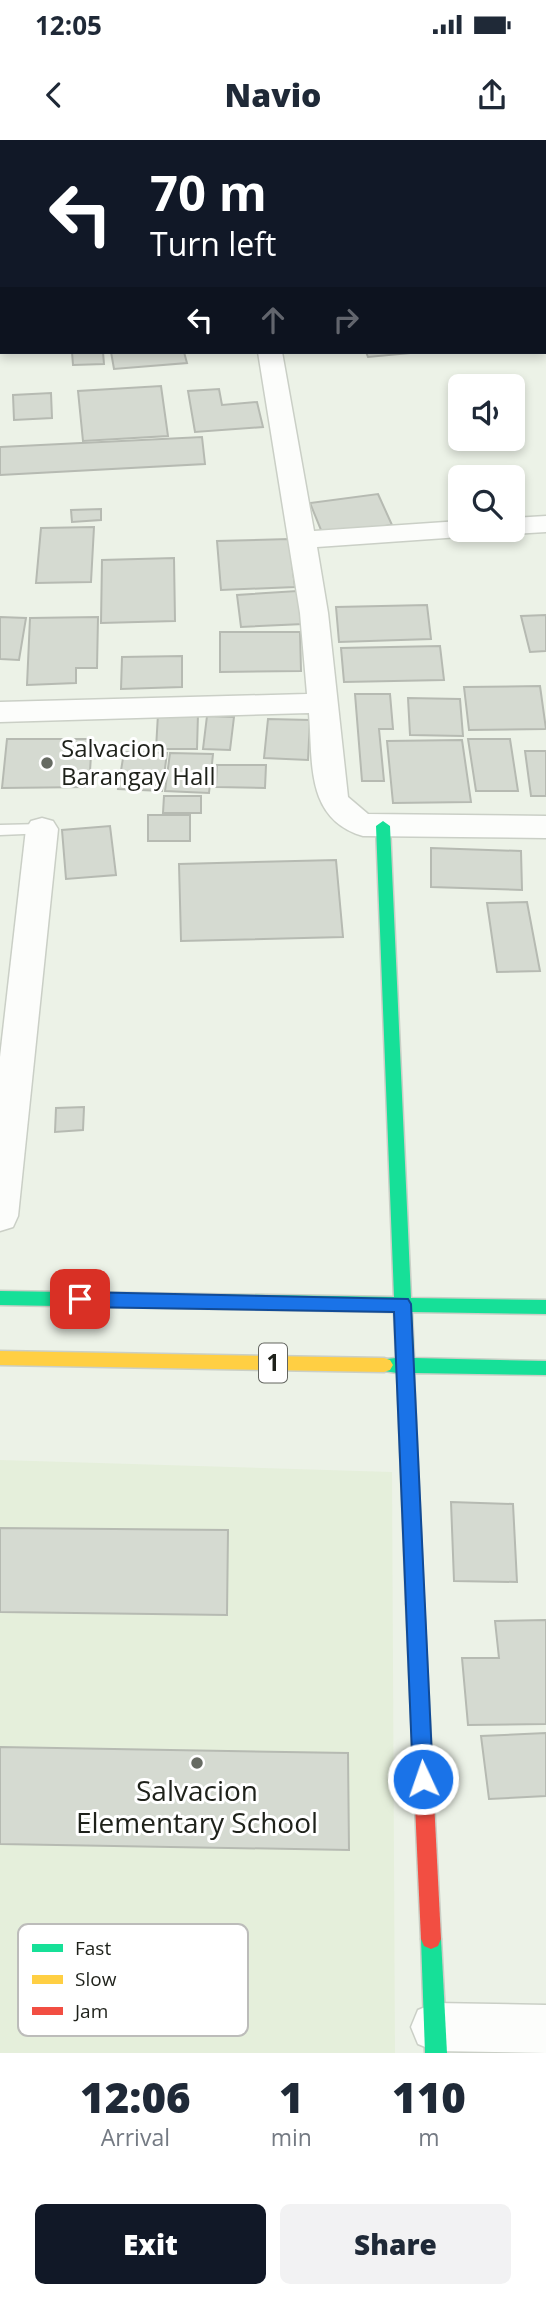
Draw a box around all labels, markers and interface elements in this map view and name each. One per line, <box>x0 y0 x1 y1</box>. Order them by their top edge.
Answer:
text: 12:05 <box>35 7 102 43</box>
text: Navio <box>225 73 321 116</box>
icon: back <box>35 76 73 114</box>
icon: share <box>473 76 511 114</box>
text: 70 m <box>150 159 267 225</box>
icon: left <box>35 168 126 259</box>
text: Turn left <box>150 222 276 265</box>
icon: left <box>181 301 219 339</box>
icon: ahead <box>254 301 292 339</box>
icon: right <box>327 301 365 339</box>
map controls <box>448 374 525 542</box>
button: sound <box>448 374 525 451</box>
button: search <box>448 465 525 542</box>
place label: Salvacion Barangay Hall <box>61 731 215 792</box>
marker: Salvacion Barangay Hall <box>39 755 55 771</box>
pin <box>50 1269 110 1329</box>
icon: arrive <box>61 1280 99 1318</box>
road number: 1 <box>259 1344 287 1382</box>
position arrow <box>386 1742 460 1816</box>
marker: Salvacion Elementary School <box>189 1755 205 1771</box>
place label: Salvacion Elementary School <box>76 1771 318 1841</box>
legend <box>18 1924 248 2036</box>
text: Fast <box>75 1935 111 1961</box>
text: Slow <box>75 1966 117 1992</box>
text: Jam <box>73 1998 108 2024</box>
text: 12:06 <box>80 2068 191 2125</box>
text: 1 <box>279 2068 304 2125</box>
text: 110 <box>392 2068 466 2125</box>
text: Arrival <box>101 2121 170 2153</box>
text: min <box>271 2121 312 2153</box>
text: m <box>418 2121 440 2153</box>
button: Exit <box>35 2204 266 2284</box>
button: Share <box>280 2204 511 2284</box>

